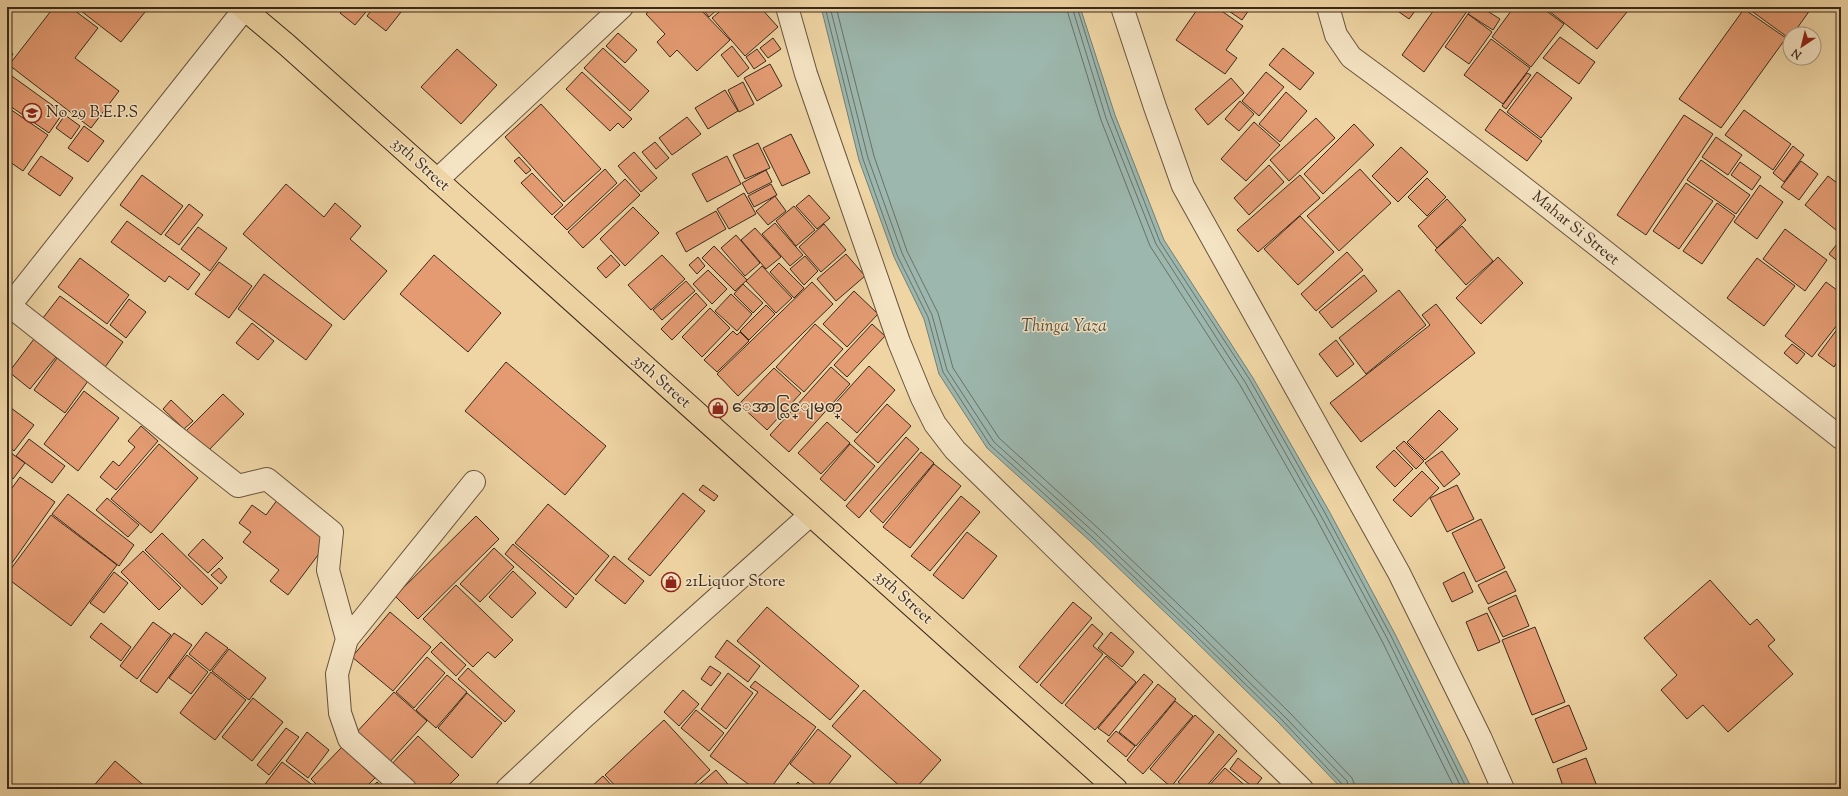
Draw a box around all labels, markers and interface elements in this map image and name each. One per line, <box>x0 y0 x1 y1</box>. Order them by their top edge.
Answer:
north arrow <box>1782 26 1822 66</box>
text: N <box>1788 44 1806 63</box>
school or university icon: No 29 B.E.P.S <box>21 102 43 124</box>
place label: No 29 B.E.P.S <box>46 102 138 125</box>
street label: 35th Street <box>386 133 455 198</box>
street label: Mahar Si Street <box>1526 186 1624 272</box>
water label: Thinga Yaza <box>1021 315 1107 339</box>
street label: 35th Street <box>627 350 696 415</box>
place label: ေအာင္လြင္ျမတ္ <box>732 395 843 420</box>
shop icon: ေအာင္လြင္ျမတ္ <box>707 397 729 419</box>
street label: 35th Street <box>869 566 938 631</box>
shop icon: 21Liquor Store <box>660 571 682 593</box>
place label: 21Liquor Store <box>685 571 785 594</box>

